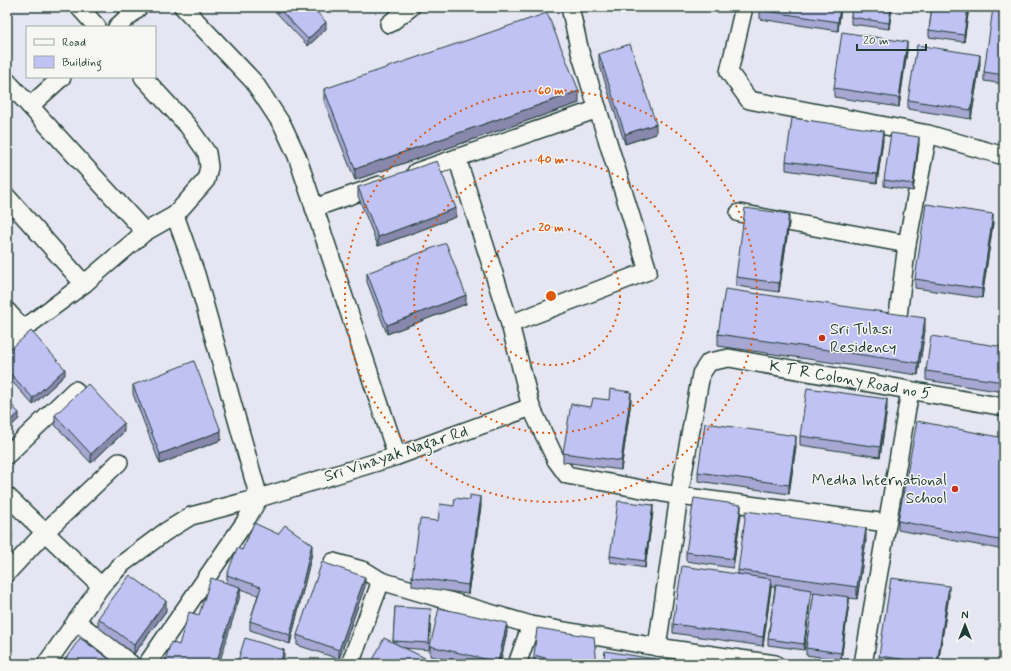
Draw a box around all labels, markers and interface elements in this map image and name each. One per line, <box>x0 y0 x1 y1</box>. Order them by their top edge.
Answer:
legend <box>26 26 156 78</box>
scale bar <box>857 26 926 52</box>
text: 20 m <box>863 33 889 49</box>
text: Road <box>62 35 86 51</box>
text: Building <box>62 55 102 72</box>
text: 60 m <box>538 83 564 99</box>
text: 40 m <box>538 152 565 168</box>
text: 20 m <box>538 220 564 236</box>
centre of rings <box>544 289 558 303</box>
place label: Sri Tulasi Residency <box>830 319 896 358</box>
marker: Sri Tulasi Residency <box>817 333 827 343</box>
street label: K T R Colony Road no 5 <box>768 355 932 405</box>
street label: Sri Vinayak Nagar Rd <box>321 421 471 488</box>
place label: Medha International School <box>812 470 947 509</box>
marker: Medha International School <box>950 484 960 494</box>
north arrow <box>945 605 985 645</box>
text: N <box>961 609 969 623</box>

